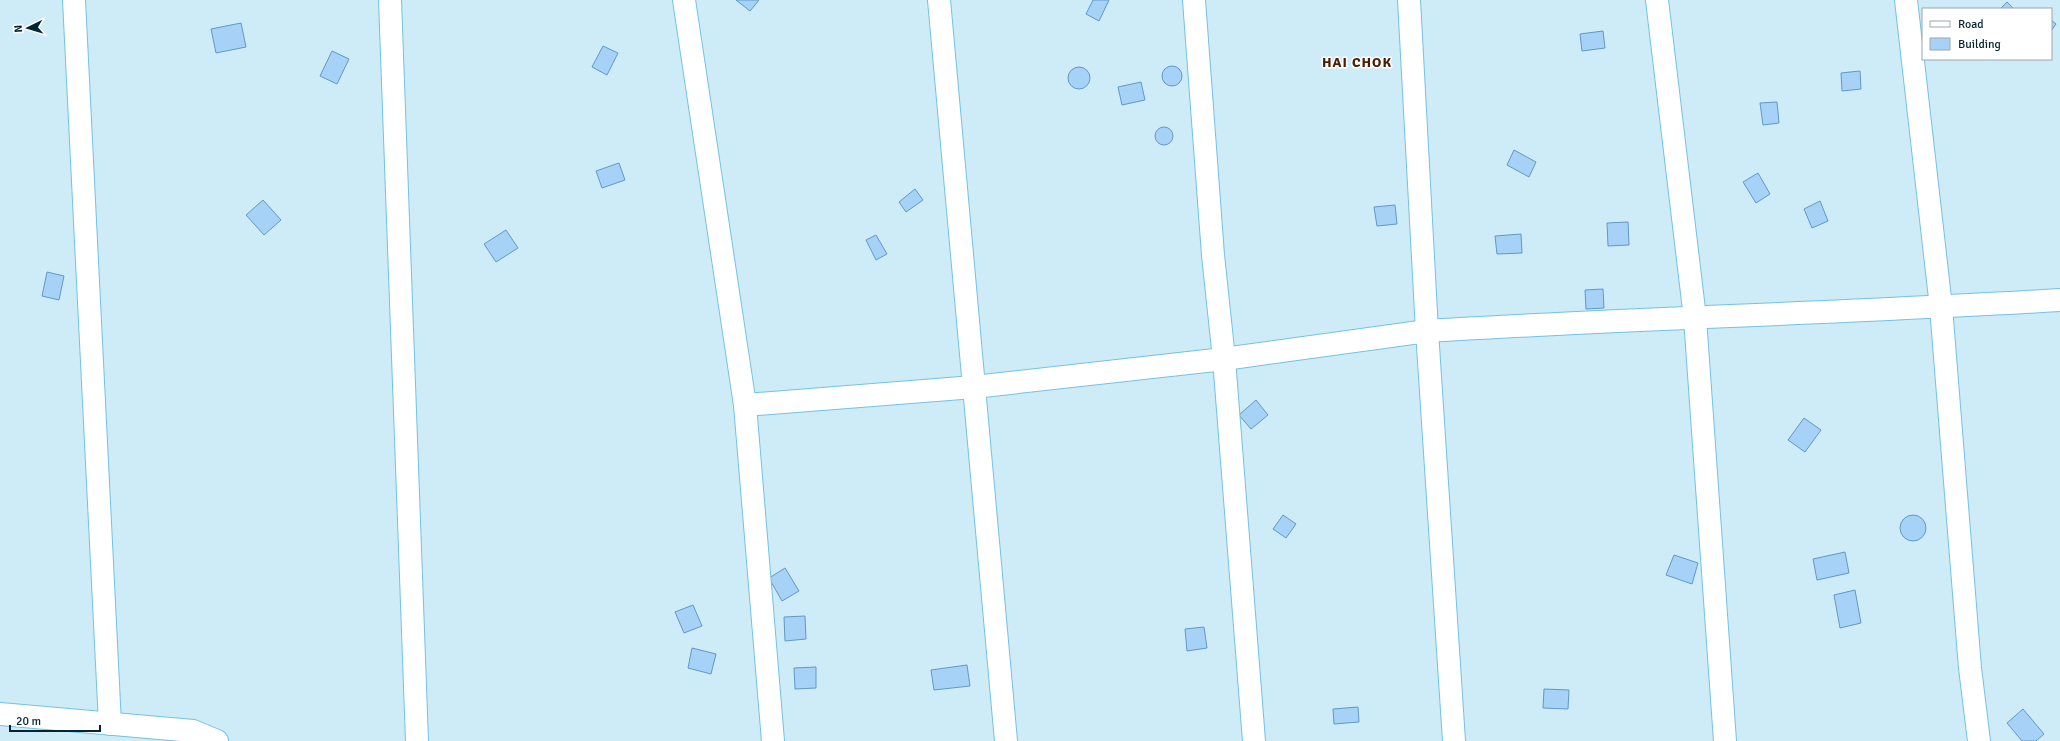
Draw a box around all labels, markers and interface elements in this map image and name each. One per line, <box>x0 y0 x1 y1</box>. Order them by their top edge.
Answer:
north arrow <box>8 8 48 48</box>
legend <box>1922 8 2052 60</box>
text: Road <box>1958 17 1984 32</box>
text: N <box>12 24 25 33</box>
text: Building <box>1958 37 2001 52</box>
district label: HAI CHOK <box>1322 54 1392 71</box>
scale bar <box>10 707 100 733</box>
text: 20 m <box>16 714 41 729</box>

